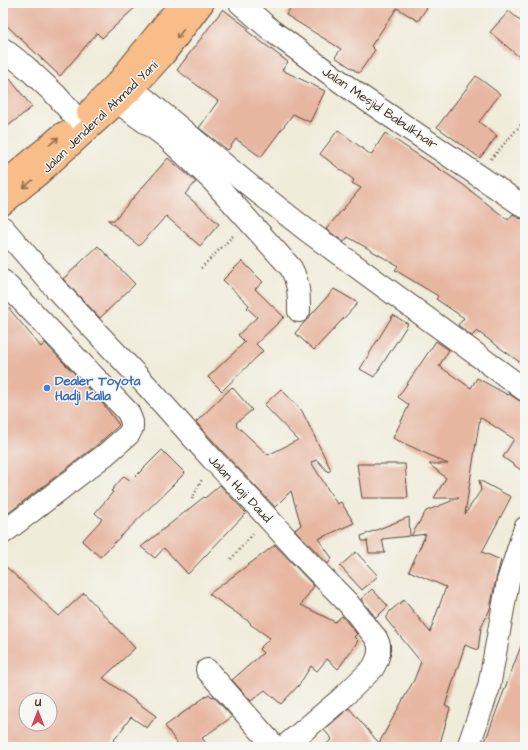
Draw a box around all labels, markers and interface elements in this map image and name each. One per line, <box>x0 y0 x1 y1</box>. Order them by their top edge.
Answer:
one-way arrow <box>175 29 184 40</box>
street label: Jalan Jenderal Ahmad Yani <box>38 57 162 177</box>
street label: Jalan Mesjid Babulkhair <box>318 62 442 154</box>
one-way arrow <box>49 136 60 145</box>
one-way arrow <box>22 180 33 189</box>
place label: Dealer Toyota Hadji Kalla <box>55 372 141 406</box>
marker: Dealer Toyota Hadji Kalla <box>42 383 52 393</box>
street label: Jalan Haji Daud <box>204 451 276 527</box>
north arrow <box>18 692 58 732</box>
text: U <box>34 695 41 710</box>

